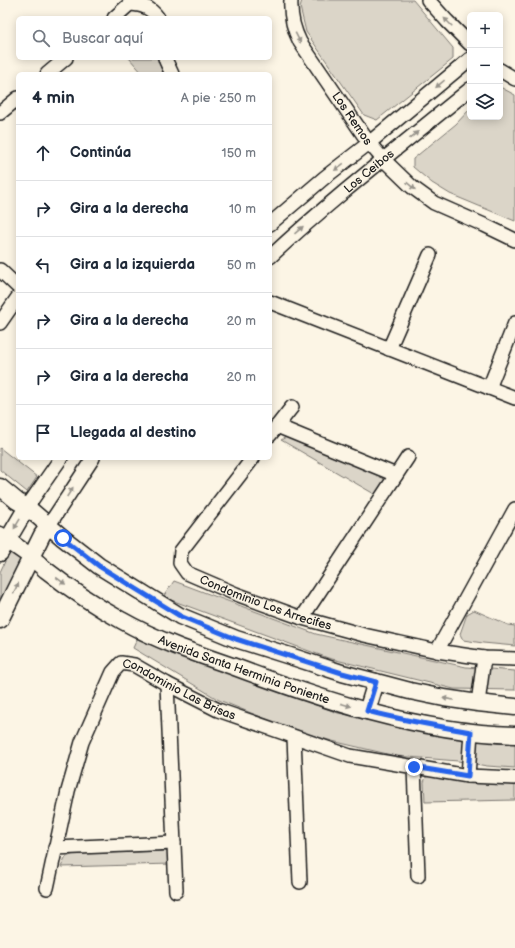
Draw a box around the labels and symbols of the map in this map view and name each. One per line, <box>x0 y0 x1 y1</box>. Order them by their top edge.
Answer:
one-way arrow <box>443 17 453 27</box>
one-way arrow <box>295 32 301 43</box>
one-way arrow <box>435 79 446 88</box>
street label: Los Remos <box>329 89 376 148</box>
one-way arrow <box>408 131 419 140</box>
street label: Los Ceibos <box>341 146 397 196</box>
one-way arrow <box>333 163 344 171</box>
one-way arrow <box>406 181 416 191</box>
one-way arrow <box>293 226 304 235</box>
one-way arrow <box>66 487 74 497</box>
one-way arrow <box>14 518 21 530</box>
route start <box>54 529 72 547</box>
street label: Condominio Los Arrecifes <box>197 572 333 633</box>
one-way arrow <box>56 577 67 585</box>
one-way arrow <box>13 583 19 594</box>
street label: Avenida Santa Herminia Poniente <box>156 632 331 707</box>
street label: Condominio Las Brisas <box>122 656 238 723</box>
one-way arrow <box>442 696 455 702</box>
one-way arrow <box>340 702 352 708</box>
route end <box>405 758 423 776</box>

